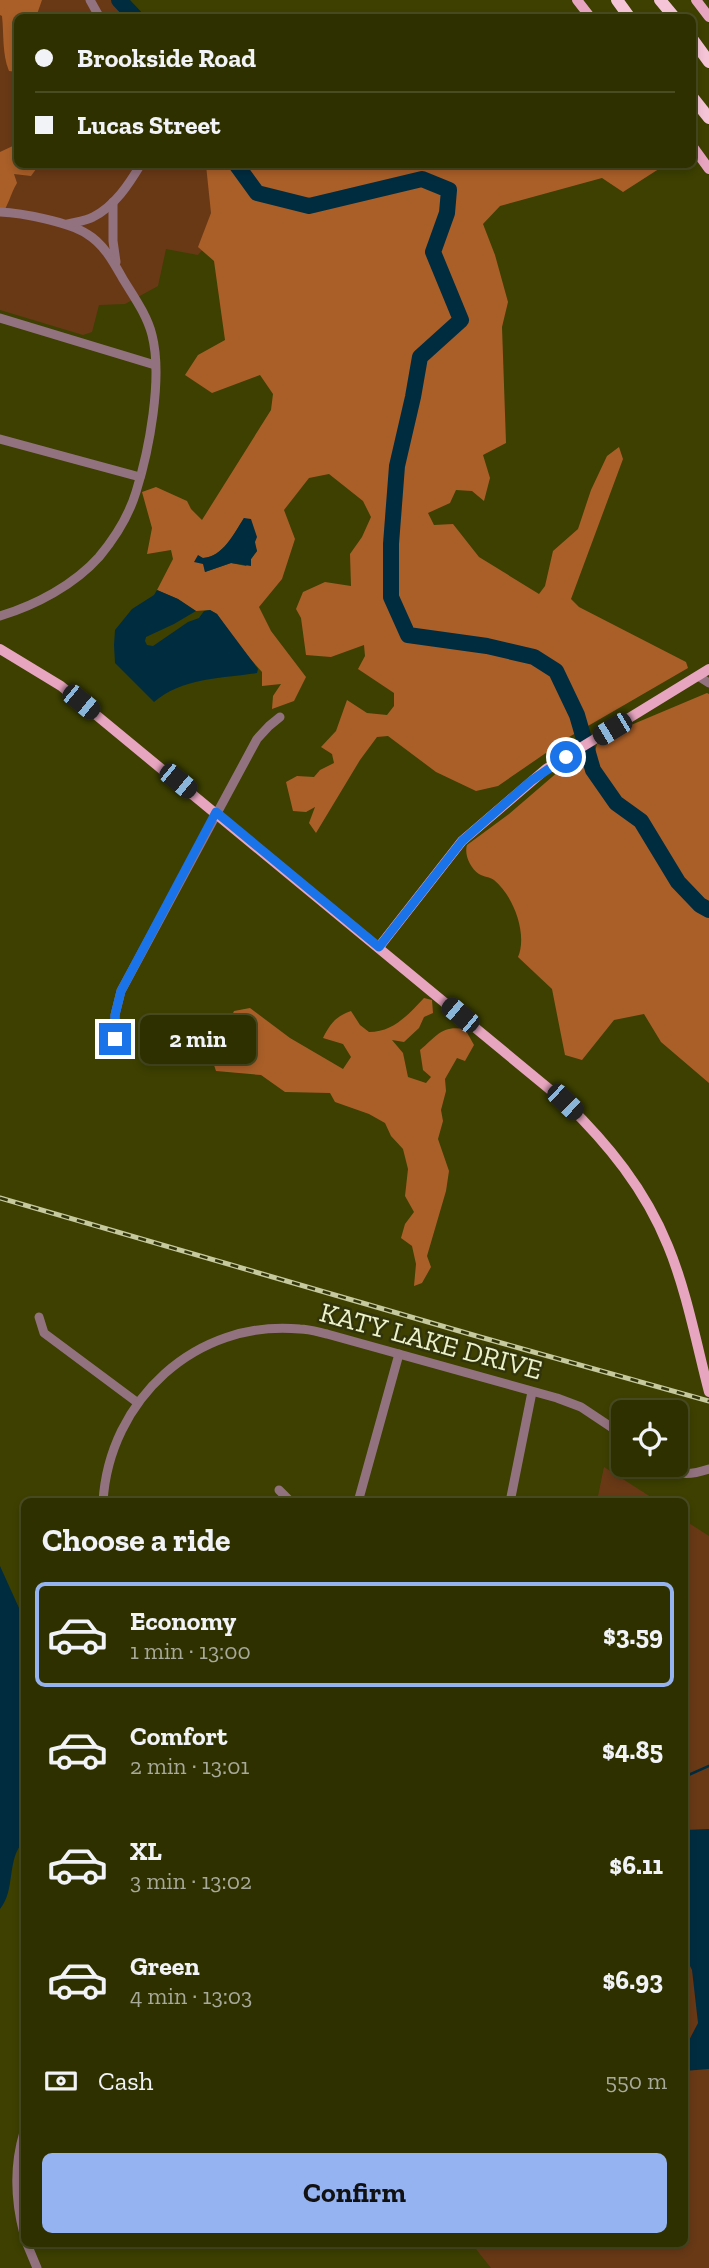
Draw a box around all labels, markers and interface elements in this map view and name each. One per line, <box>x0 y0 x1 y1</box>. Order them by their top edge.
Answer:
text: Brookside Road <box>77 42 256 74</box>
text: Lucas Street <box>77 109 220 141</box>
car <box>59 681 104 723</box>
car <box>589 709 636 749</box>
route start <box>550 741 582 773</box>
car <box>156 760 201 802</box>
car <box>438 993 483 1037</box>
callout: 2 min <box>140 1014 255 1064</box>
route end <box>99 1023 131 1055</box>
text: 2 min <box>169 1025 227 1053</box>
car <box>543 1080 588 1124</box>
street label: KATY LAKE DRIVE <box>316 1295 546 1387</box>
map controls <box>611 1400 688 1477</box>
button: locate <box>611 1400 688 1477</box>
text: Choose a ride <box>42 1521 230 1559</box>
icon: car <box>46 1603 109 1666</box>
text: Economy <box>130 1605 236 1637</box>
text: $3.59 <box>603 1619 663 1651</box>
text: 1 min · 13:00 <box>130 1637 251 1665</box>
icon: car <box>46 1718 109 1781</box>
text: Comfort <box>130 1720 227 1752</box>
text: $4.85 <box>602 1734 663 1766</box>
text: 2 min · 13:01 <box>130 1752 249 1780</box>
icon: car <box>46 1833 109 1896</box>
text: XL <box>130 1835 162 1867</box>
text: $6.11 <box>609 1849 663 1881</box>
text: 3 min · 13:02 <box>130 1867 252 1895</box>
icon: car <box>46 1948 109 2011</box>
text: Green <box>130 1950 200 1982</box>
text: $6.93 <box>603 1964 663 1996</box>
text: 4 min · 13:03 <box>130 1982 252 2010</box>
icon: cash <box>42 2062 80 2100</box>
text: Cash <box>98 2065 153 2097</box>
text: 550 m <box>605 2067 667 2095</box>
button: Confirm <box>42 2153 667 2233</box>

